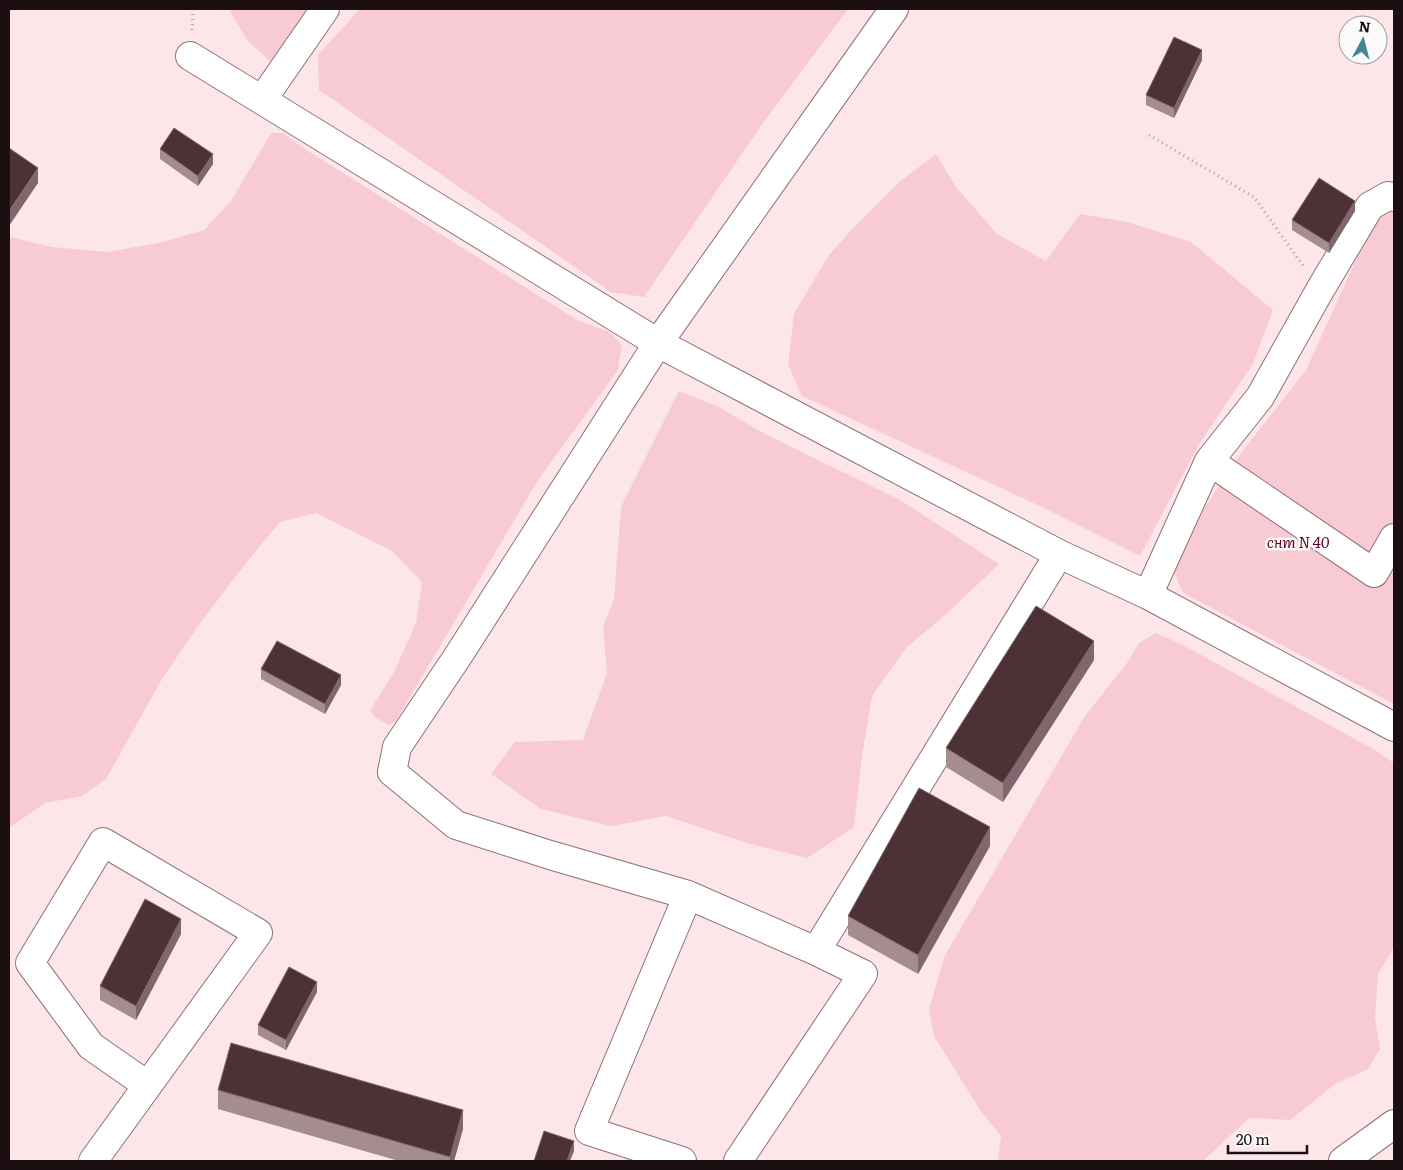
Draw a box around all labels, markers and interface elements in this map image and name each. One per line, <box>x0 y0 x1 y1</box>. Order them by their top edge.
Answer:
north arrow <box>1338 15 1388 65</box>
text: N <box>1358 15 1372 37</box>
park label: снт N 40 <box>1267 530 1330 553</box>
scale bar <box>1228 1122 1307 1154</box>
text: 20 m <box>1236 1127 1270 1150</box>

